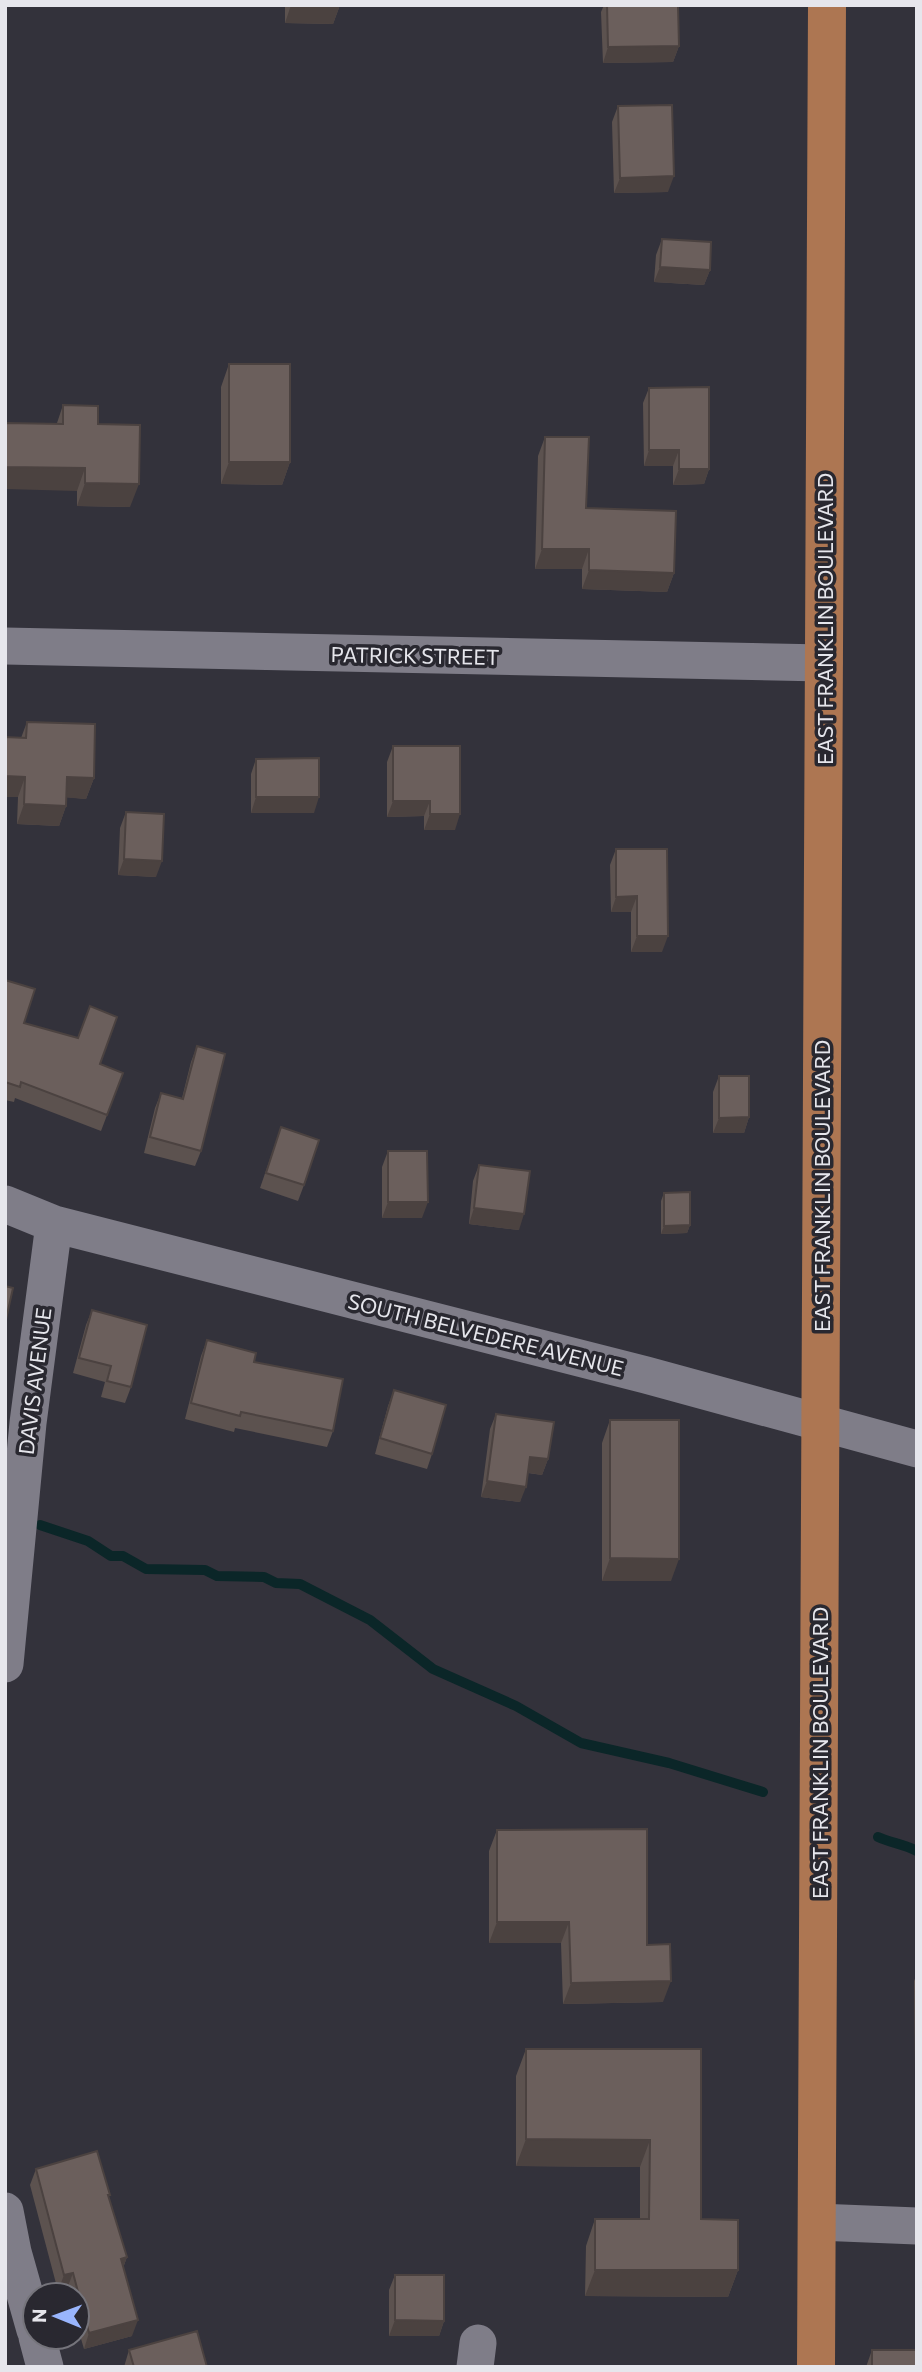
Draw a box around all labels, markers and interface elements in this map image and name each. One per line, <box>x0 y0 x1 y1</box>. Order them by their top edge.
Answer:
street label: EAST FRANKLIN BOULEVARD <box>812 473 837 765</box>
street label: PATRICK STREET <box>330 641 500 669</box>
street label: EAST FRANKLIN BOULEVARD <box>809 1040 834 1332</box>
street label: SOUTH BELVEDERE AVENUE <box>346 1288 626 1380</box>
street label: DAVIS AVENUE <box>13 1306 55 1456</box>
street label: EAST FRANKLIN BOULEVARD <box>807 1607 832 1899</box>
north arrow <box>21 2281 91 2351</box>
text: N <box>27 2308 50 2323</box>

